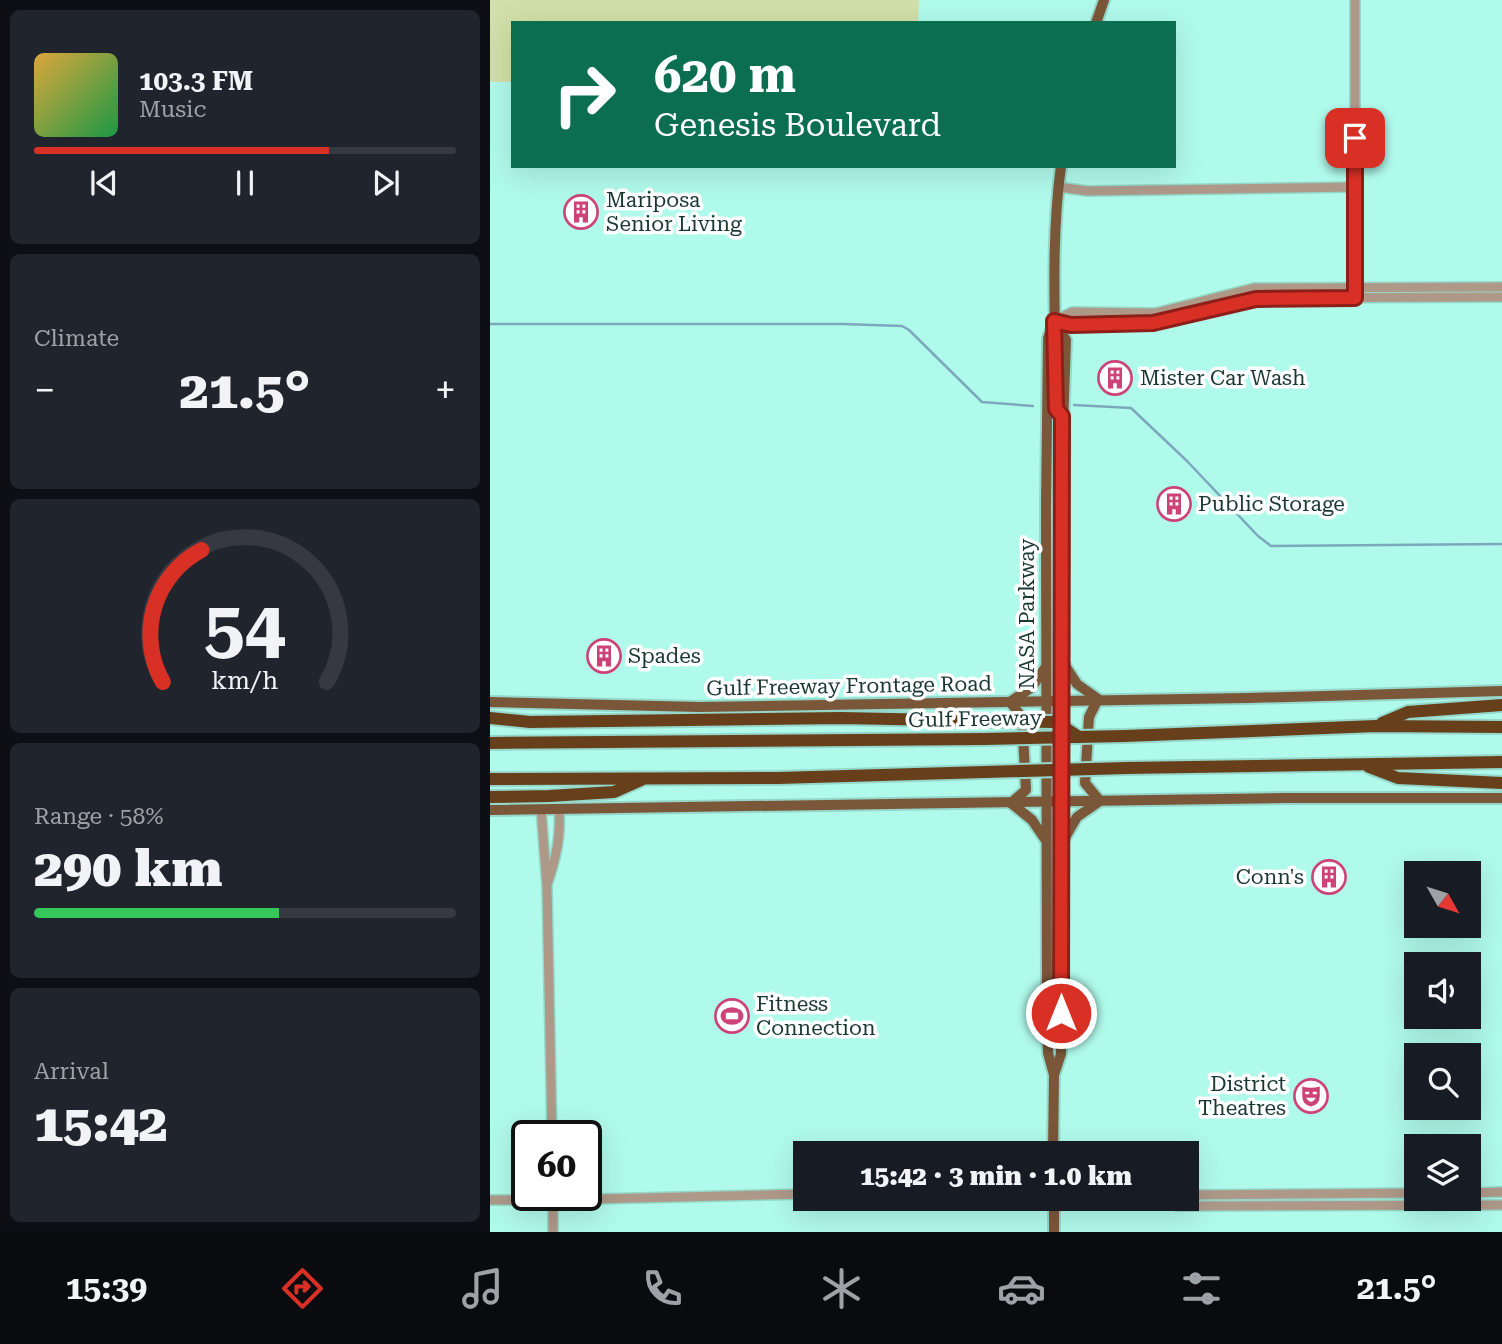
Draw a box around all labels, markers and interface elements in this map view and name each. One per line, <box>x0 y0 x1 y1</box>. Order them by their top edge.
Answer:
text: 620 m <box>654 47 796 104</box>
icon: right <box>539 49 630 140</box>
text: 103.3 FM <box>139 66 253 96</box>
text: Music <box>139 96 206 123</box>
text: Genesis Boulevard <box>654 106 941 144</box>
pin <box>1325 108 1385 168</box>
icon: arrive <box>1336 119 1374 157</box>
icon: previous <box>85 164 123 202</box>
icon: pause <box>226 164 264 202</box>
icon: next <box>367 164 405 202</box>
place label: Mariposa Senior Living <box>606 188 742 236</box>
building icon: Mariposa Senior Living <box>562 193 600 231</box>
text: Climate <box>34 325 119 352</box>
building icon: Mister Car Wash <box>1096 359 1134 397</box>
text: 21.5° <box>180 360 310 421</box>
place label: Mister Car Wash <box>1140 366 1306 390</box>
text: − <box>34 368 55 412</box>
text: + <box>435 368 456 412</box>
building icon: Public Storage <box>1155 485 1193 523</box>
place label: Public Storage <box>1198 492 1345 516</box>
street label: NASA Parkway <box>1015 538 1039 689</box>
text: 54 <box>204 585 286 670</box>
building icon: Spades <box>585 637 623 675</box>
place label: Spades <box>628 644 701 668</box>
text: km/h <box>212 666 278 695</box>
street label: Gulf Freeway Frontage Road <box>706 672 992 700</box>
street label: Gulf Freeway <box>908 706 1043 732</box>
text: Range · 58% <box>34 803 163 830</box>
text: 290 km <box>34 838 222 899</box>
building icon: Conn's <box>1310 858 1348 896</box>
north arrow <box>1404 861 1480 938</box>
map controls <box>1404 861 1481 1211</box>
place label: Conn's <box>1236 865 1304 889</box>
button: sound <box>1404 952 1481 1029</box>
position arrow <box>1024 976 1098 1050</box>
place label: Fitness Connection <box>756 992 876 1040</box>
sports icon: Fitness Connection <box>713 997 751 1035</box>
button: search <box>1404 1043 1481 1120</box>
text: Arrival <box>34 1058 109 1085</box>
place label: District Theatres <box>1198 1072 1286 1120</box>
theatre icon: District Theatres <box>1292 1077 1330 1115</box>
text: 15:42 <box>34 1093 168 1154</box>
speed limit sign: 60 <box>511 1120 602 1211</box>
button: layers <box>1404 1134 1481 1211</box>
text: 15:42 · 3 min · 1.0 km <box>860 1161 1132 1191</box>
icon: directions <box>278 1264 327 1313</box>
icon: music <box>458 1264 507 1313</box>
icon: phone <box>638 1264 687 1313</box>
icon: climate <box>817 1264 866 1313</box>
icon: car <box>997 1264 1046 1313</box>
icon: filters <box>1177 1264 1226 1313</box>
text: 15:39 <box>65 1269 147 1307</box>
text: 21.5° <box>1357 1269 1437 1307</box>

